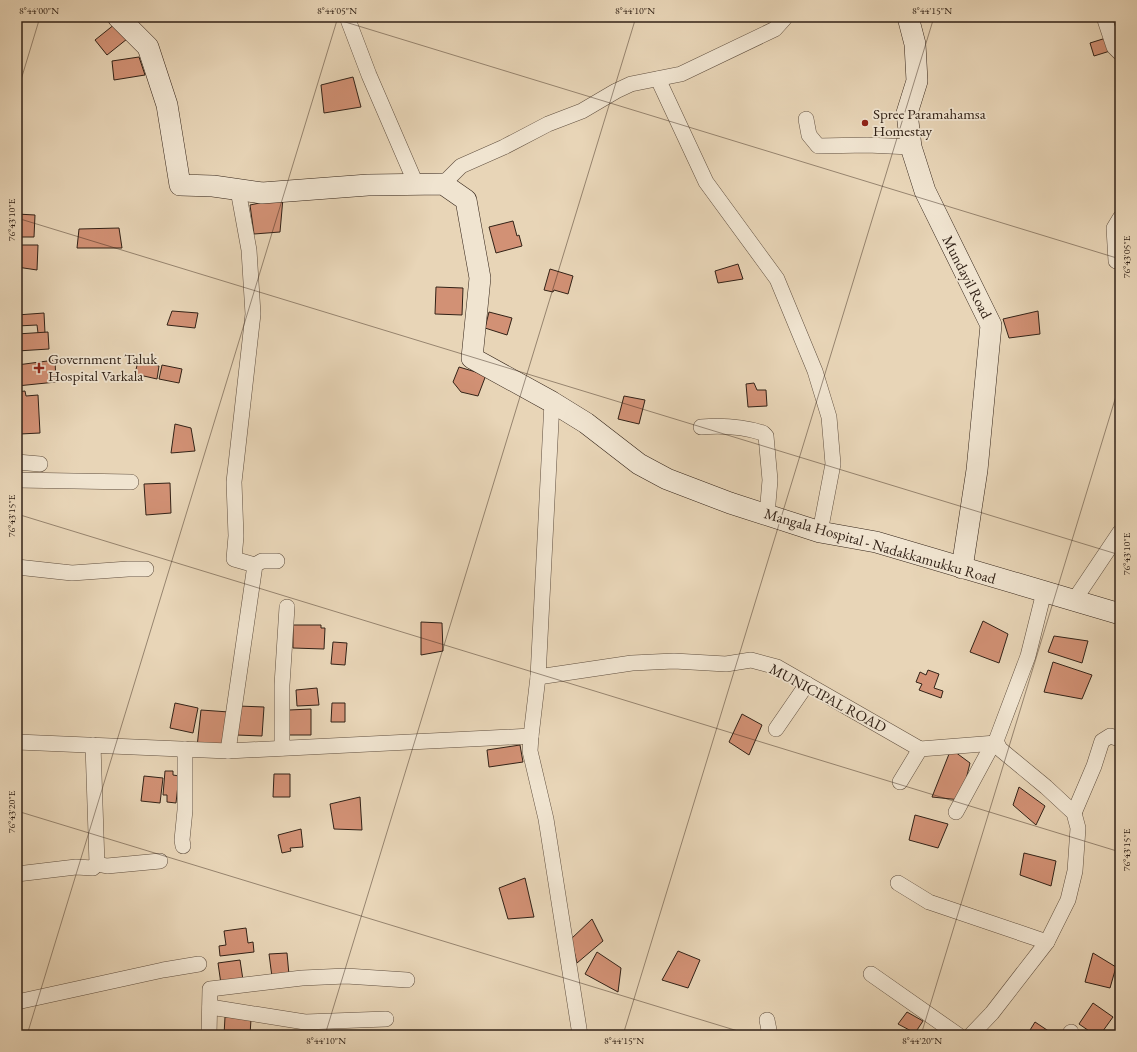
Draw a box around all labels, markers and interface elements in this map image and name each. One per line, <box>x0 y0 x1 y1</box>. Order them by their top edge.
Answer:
text: 8°44'00"N <box>19 4 59 17</box>
text: 8°44'05"N <box>317 4 357 17</box>
text: 8°44'10"N <box>615 4 655 17</box>
text: 8°44'15"N <box>912 4 952 17</box>
place label: Spree Paramahamsa Homestay <box>873 104 986 140</box>
marker: Spree Paramahamsa Homestay <box>860 118 870 128</box>
text: 76°43'10"E <box>5 198 18 241</box>
street label: Mundayil Road <box>938 232 997 322</box>
text: 76°43'05"E <box>1120 235 1133 278</box>
place label: Government Taluk Hospital Varkala <box>48 349 158 385</box>
marker: Government Taluk Hospital Varkala <box>33 362 45 374</box>
text: 76°43'15"E <box>5 494 18 537</box>
street label: Mangala Hospital - Nadakkamukku Road <box>762 503 998 588</box>
text: 76°43'10"E <box>1120 532 1133 575</box>
street label: MUNICIPAL ROAD <box>766 659 890 736</box>
text: 76°43'20"E <box>5 790 18 833</box>
text: 76°43'15"E <box>1120 828 1133 871</box>
text: 8°44'10"N <box>306 1034 346 1047</box>
text: 8°44'15"N <box>604 1034 644 1047</box>
text: 8°44'20"N <box>902 1034 942 1047</box>

